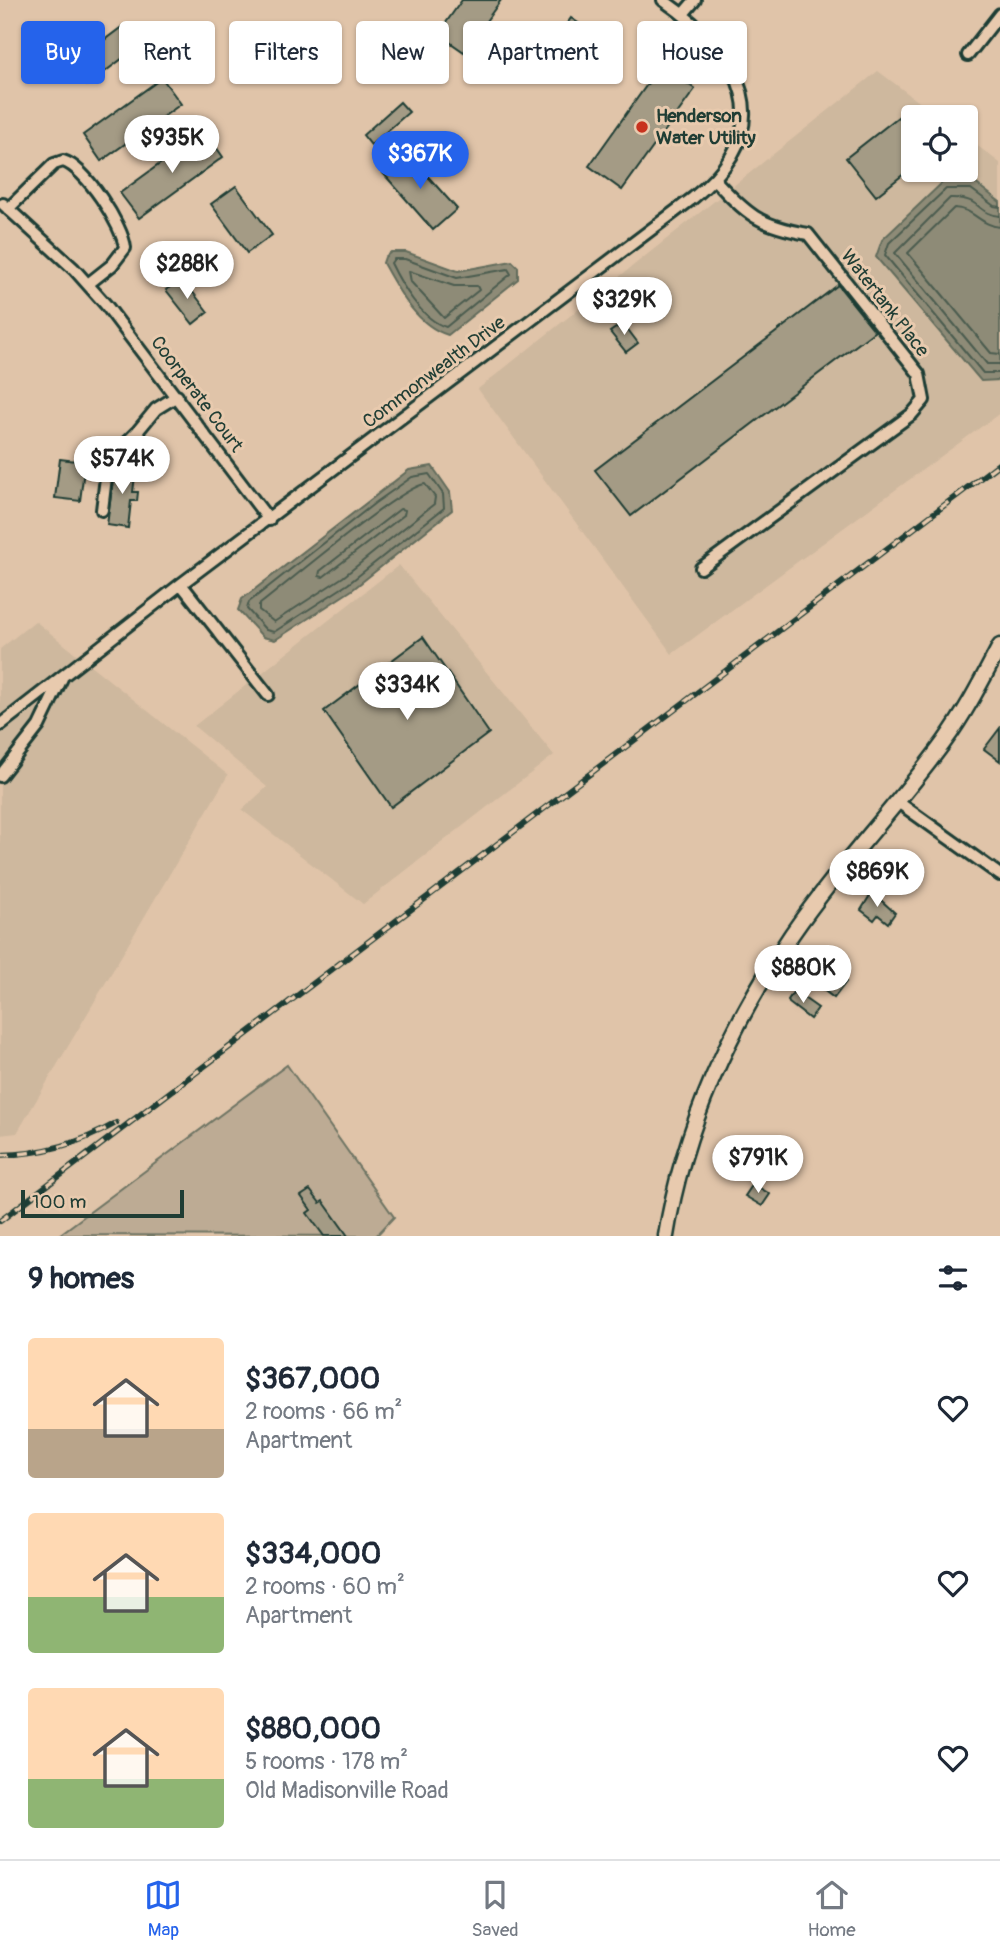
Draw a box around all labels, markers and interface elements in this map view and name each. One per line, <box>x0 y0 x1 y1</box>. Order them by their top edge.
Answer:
chip: Buy <box>21 21 105 84</box>
chip: Rent <box>119 21 215 84</box>
chip: Filters <box>229 21 342 84</box>
chip: New <box>356 21 449 84</box>
chip: Apartment <box>463 21 623 84</box>
chip: House <box>637 21 747 84</box>
place label: Henderson Water Utility <box>656 104 757 150</box>
map controls <box>901 105 978 182</box>
button: locate <box>901 105 978 182</box>
pin: $935K <box>123 116 221 175</box>
marker: Henderson Water Utility <box>634 119 650 135</box>
text: $935K <box>140 123 204 152</box>
pin: $367K <box>371 132 469 191</box>
text: $367K <box>388 139 452 168</box>
pin: $288K <box>138 242 236 301</box>
street label: Watertank Place <box>836 244 935 362</box>
text: $288K <box>156 249 218 278</box>
pin: $329K <box>575 278 673 337</box>
text: $329K <box>592 285 656 314</box>
street label: Commonwealth Drive <box>358 310 511 434</box>
street label: Coorperate Court <box>145 331 249 457</box>
pin: $574K <box>73 436 171 496</box>
text: $574K <box>90 444 154 473</box>
pin: $334K <box>358 662 456 722</box>
text: $334K <box>374 670 440 699</box>
pin: $869K <box>828 850 926 909</box>
text: $869K <box>845 857 909 886</box>
pin: $880K <box>754 946 852 1005</box>
text: $880K <box>770 953 836 982</box>
pin: $791K <box>709 1136 807 1195</box>
text: $791K <box>728 1143 788 1172</box>
scale bar <box>21 1187 184 1219</box>
text: 100 m <box>32 1190 86 1214</box>
icon: filters <box>934 1259 972 1297</box>
text: 9 homes <box>28 1260 134 1297</box>
text: $367,000 <box>245 1360 380 1397</box>
icon: home <box>84 1366 168 1450</box>
icon: heart <box>934 1389 972 1427</box>
text: 2 rooms · 66 m² <box>245 1397 402 1426</box>
text: Apartment <box>245 1426 352 1455</box>
text: $334,000 <box>245 1535 381 1572</box>
icon: home <box>84 1541 168 1625</box>
icon: heart <box>934 1564 972 1602</box>
text: 2 rooms · 60 m² <box>245 1572 405 1601</box>
text: Apartment <box>245 1601 352 1630</box>
text: $880,000 <box>245 1710 381 1747</box>
icon: home <box>84 1716 168 1800</box>
icon: heart <box>934 1739 972 1777</box>
text: 5 rooms · 178 m² <box>245 1747 408 1776</box>
text: Old Madisonville Road <box>245 1776 449 1805</box>
tab: Map <box>144 1876 182 1942</box>
tab: Saved <box>471 1876 519 1942</box>
tab: Home <box>808 1876 856 1942</box>

